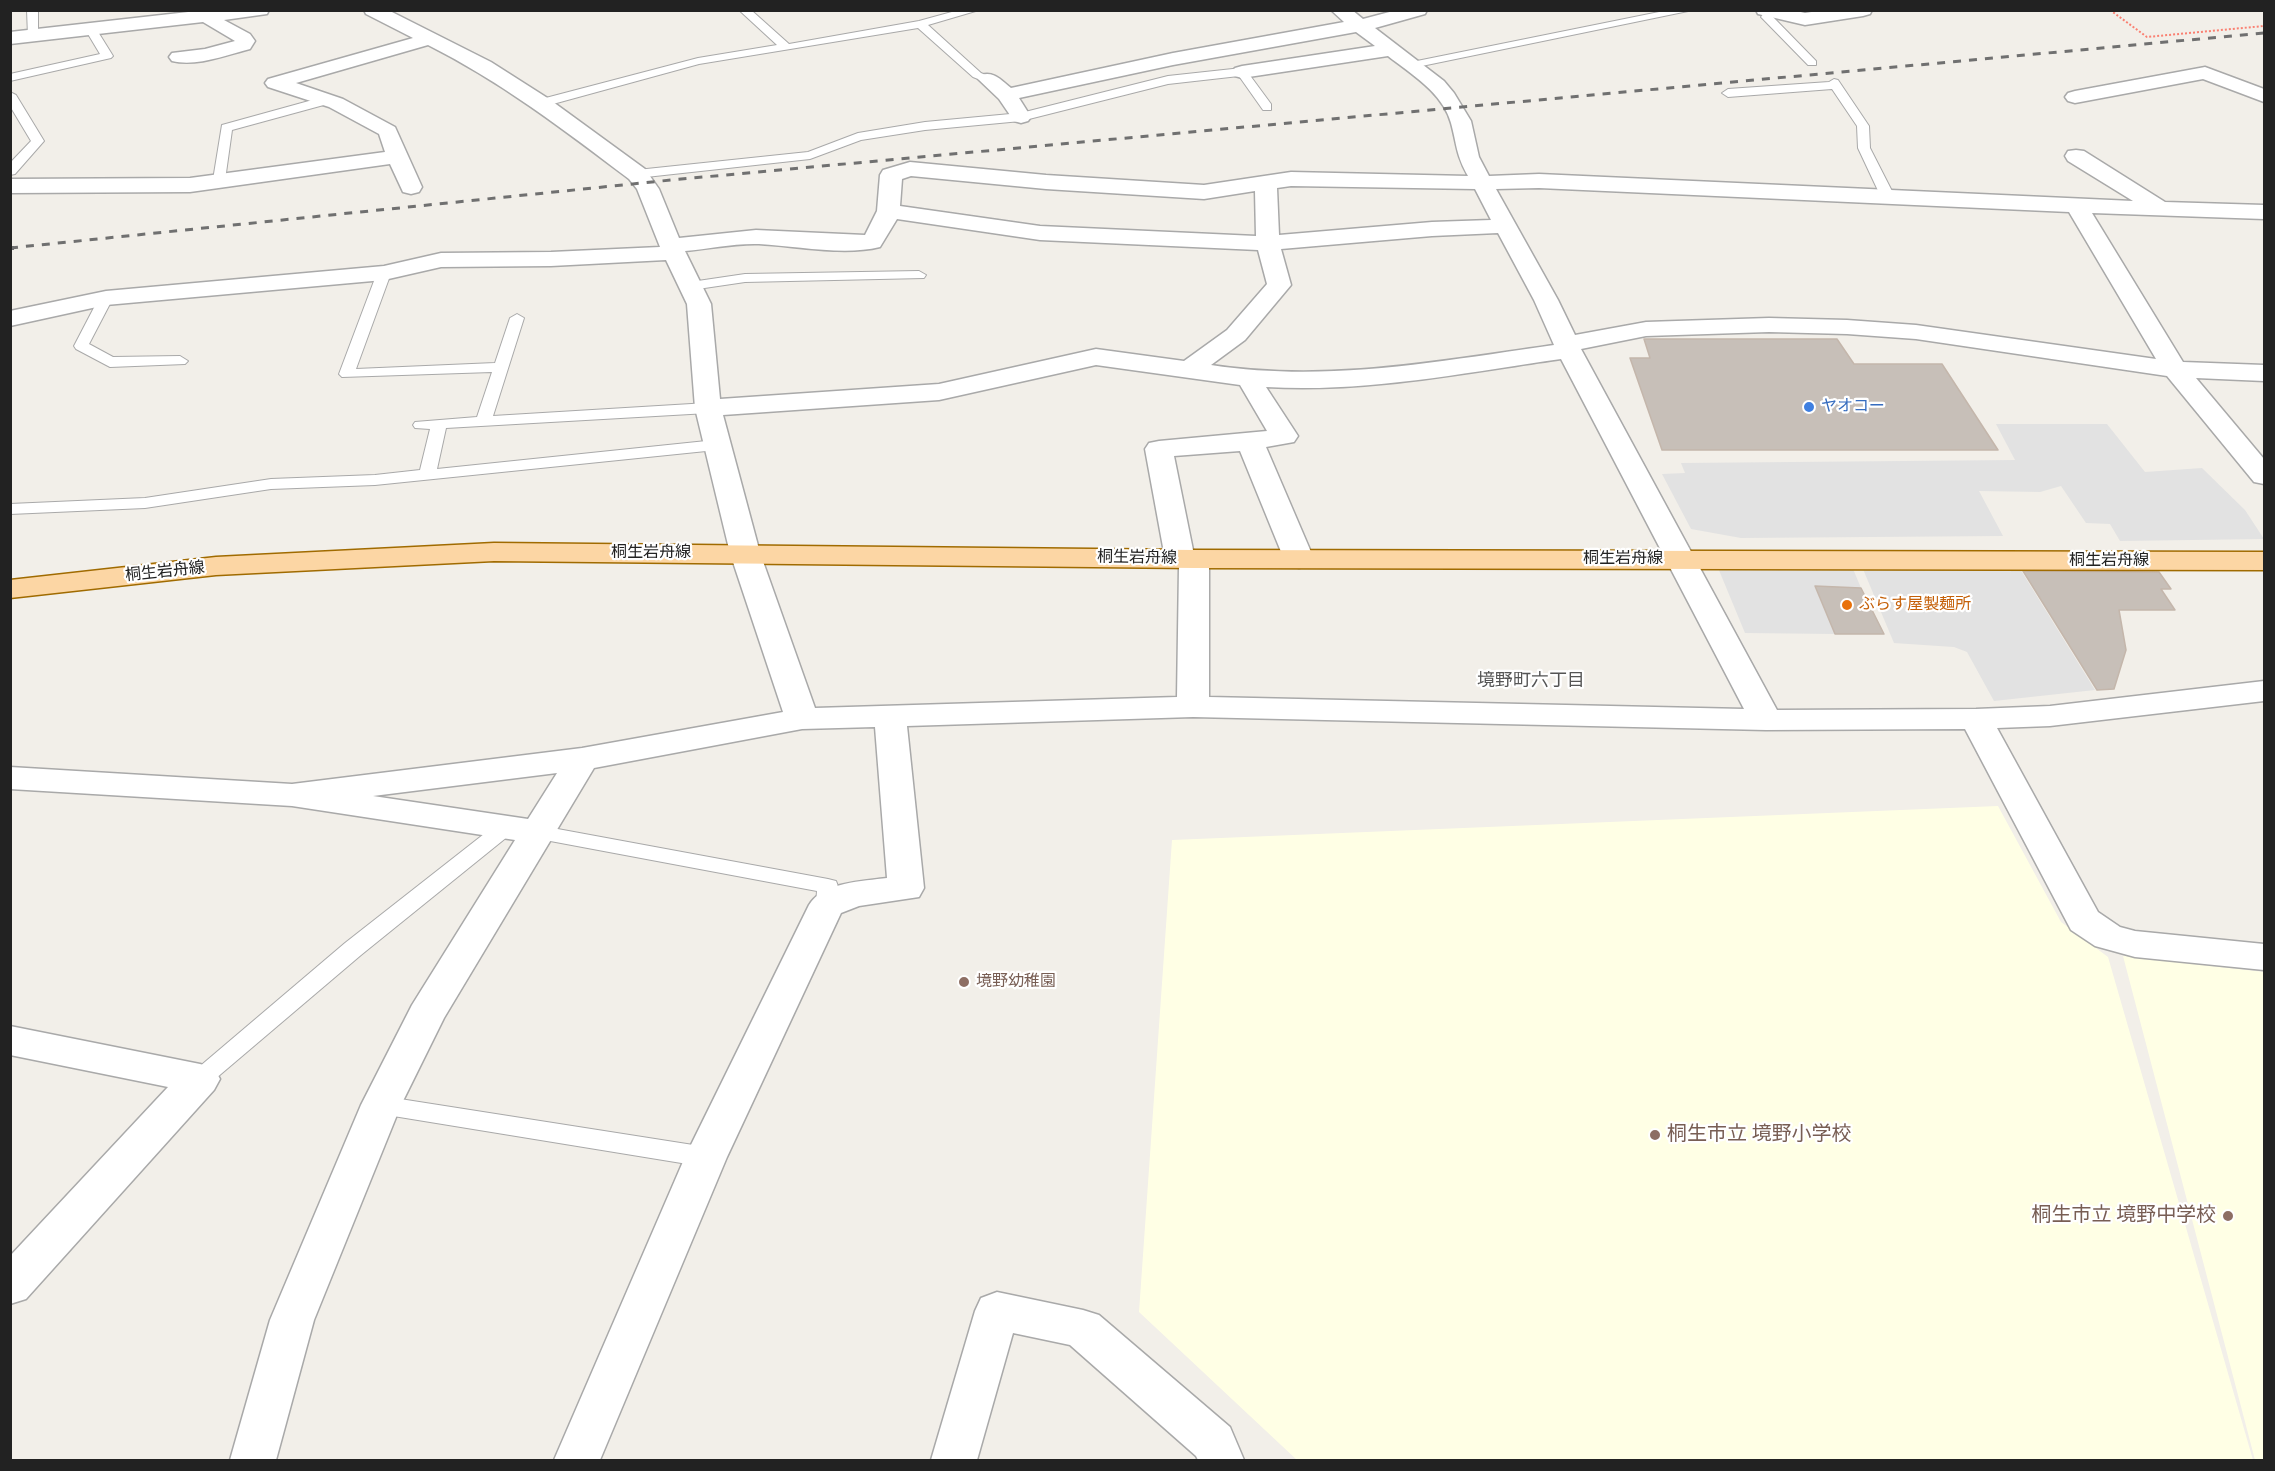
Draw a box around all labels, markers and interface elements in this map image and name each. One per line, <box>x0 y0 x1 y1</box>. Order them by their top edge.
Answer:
place label: ヤオコー <box>1821 397 1885 417</box>
marker: ヤオコー <box>1802 400 1816 414</box>
street label: 桐生岩舟線 <box>611 543 691 563</box>
street label: 桐生岩舟線 <box>1097 548 1177 568</box>
street label: 桐生岩舟線 <box>1583 549 1663 569</box>
street label: 桐生岩舟線 <box>2069 551 2149 571</box>
street label: 桐生岩舟線 <box>124 558 206 586</box>
place label: ぶらす屋製麺所 <box>1859 595 1971 615</box>
marker: ぶらす屋製麺所 <box>1840 598 1854 612</box>
district label: 境野町六丁目 <box>1477 670 1585 692</box>
place label: 境野幼稚園 <box>976 972 1056 992</box>
marker: 境野幼稚園 <box>957 975 971 989</box>
place label: 桐生市立 境野小学校 <box>1667 1123 1851 1147</box>
marker: 桐生市立 境野小学校 <box>1648 1128 1662 1142</box>
place label: 桐生市立 境野中学校 <box>2032 1204 2216 1228</box>
marker: 桐生市立 境野中学校 <box>2221 1209 2235 1223</box>

